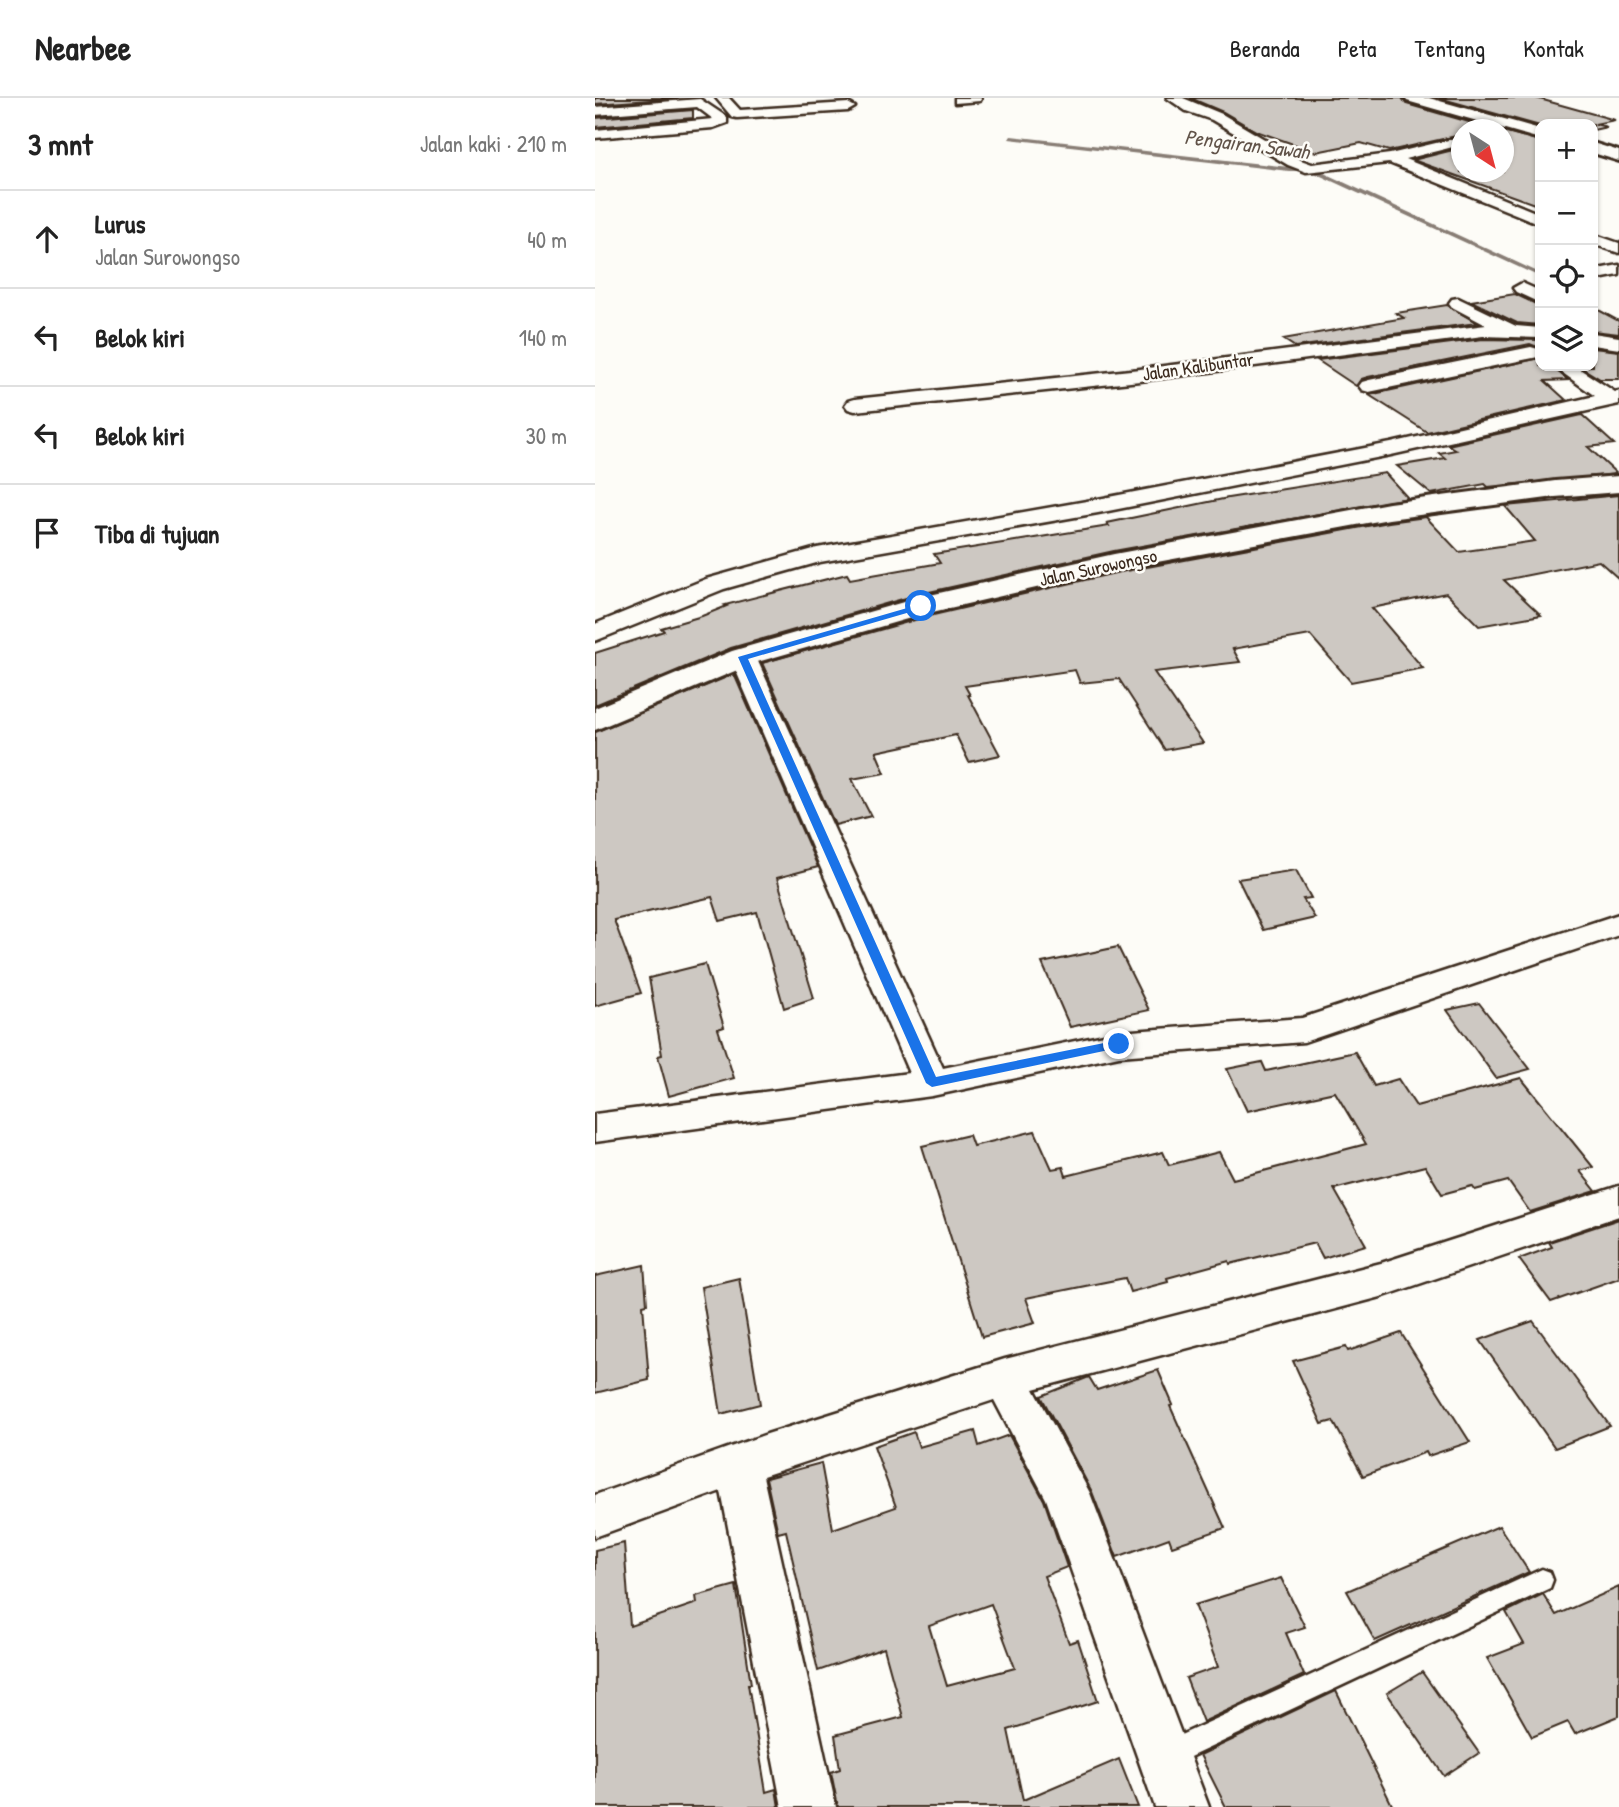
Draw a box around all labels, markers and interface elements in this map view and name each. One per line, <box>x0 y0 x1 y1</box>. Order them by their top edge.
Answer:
text: Nearbee <box>35 26 131 70</box>
text: Beranda <box>1230 32 1300 64</box>
text: Peta <box>1338 32 1376 64</box>
text: Tentang <box>1414 32 1485 64</box>
text: Kontak <box>1523 32 1584 64</box>
north arrow <box>1451 119 1514 182</box>
map controls <box>1535 119 1598 371</box>
button: + <box>1535 119 1598 182</box>
water label: Pengairan Sawah <box>1183 122 1312 166</box>
text: 3 mnt <box>28 124 93 164</box>
text: Jalan kaki · 210 m <box>420 128 567 159</box>
button: − <box>1535 182 1598 245</box>
text: Lurus <box>95 206 146 241</box>
icon: ahead <box>28 220 66 258</box>
text: 40 m <box>527 224 567 255</box>
text: Jalan Surowongso <box>95 241 240 272</box>
button: locate <box>1535 245 1598 308</box>
button: layers <box>1535 308 1598 371</box>
icon: left <box>28 318 66 356</box>
text: Belok kiri <box>95 320 185 355</box>
text: 140 m <box>519 322 567 353</box>
street label: Jalan Kalibuntar <box>1141 345 1256 387</box>
icon: left <box>28 416 66 454</box>
text: Belok kiri <box>95 418 185 453</box>
text: 30 m <box>525 420 567 451</box>
icon: arrive <box>28 514 66 552</box>
text: Tiba di tujuan <box>95 516 220 551</box>
street label: Jalan Surowongso <box>1037 542 1160 592</box>
route start <box>905 590 936 621</box>
route end <box>1103 1028 1134 1059</box>

